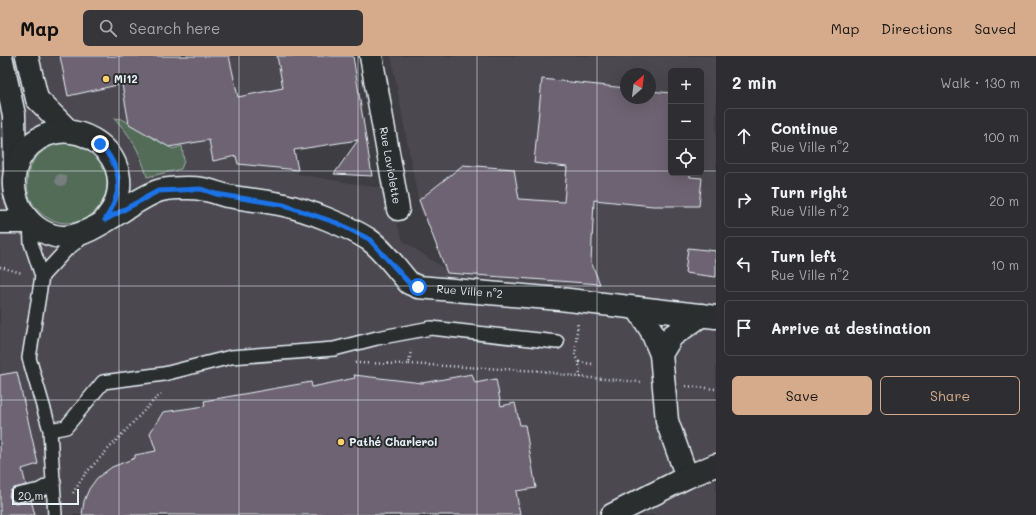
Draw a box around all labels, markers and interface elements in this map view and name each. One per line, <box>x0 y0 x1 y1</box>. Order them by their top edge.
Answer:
search box <box>83 10 363 46</box>
text: Map <box>20 16 59 41</box>
icon: search <box>97 17 119 39</box>
text: Search here <box>129 18 220 38</box>
text: Map <box>831 19 859 38</box>
text: Directions <box>881 19 952 38</box>
text: Saved <box>974 19 1016 38</box>
north arrow <box>620 68 656 104</box>
map controls <box>668 68 704 176</box>
button: + <box>668 68 704 104</box>
place label: Mi12 <box>114 71 138 86</box>
text: 2 min <box>732 71 777 93</box>
marker: Mi12 <box>101 74 111 84</box>
text: Walk · 130 m <box>940 74 1020 91</box>
button: − <box>668 104 704 140</box>
text: Continue <box>771 118 838 138</box>
icon: ahead <box>733 125 755 147</box>
street label: Rue Laviolette <box>377 126 405 205</box>
text: 100 m <box>983 128 1019 145</box>
route end <box>91 135 109 153</box>
text: Rue Ville n°2 <box>771 138 849 155</box>
button: locate <box>668 140 704 176</box>
text: Turn right <box>771 182 848 202</box>
icon: right <box>733 189 755 211</box>
text: 20 m <box>989 192 1019 209</box>
text: Rue Ville n°2 <box>771 202 849 219</box>
text: Turn left <box>771 246 836 266</box>
icon: left <box>733 253 755 275</box>
text: 10 m <box>991 256 1019 273</box>
text: Rue Ville n°2 <box>771 266 849 283</box>
route start <box>409 278 427 296</box>
street label: Rue Ville n°2 <box>436 281 503 301</box>
icon: arrive <box>733 317 755 339</box>
text: Arrive at destination <box>771 318 931 338</box>
button: Save <box>732 376 872 415</box>
button: Share <box>880 376 1020 415</box>
place label: Pathé Charleroi <box>349 434 438 449</box>
marker: Pathé Charleroi <box>336 437 346 447</box>
scale bar <box>12 487 79 506</box>
text: 20 m <box>18 488 43 503</box>

